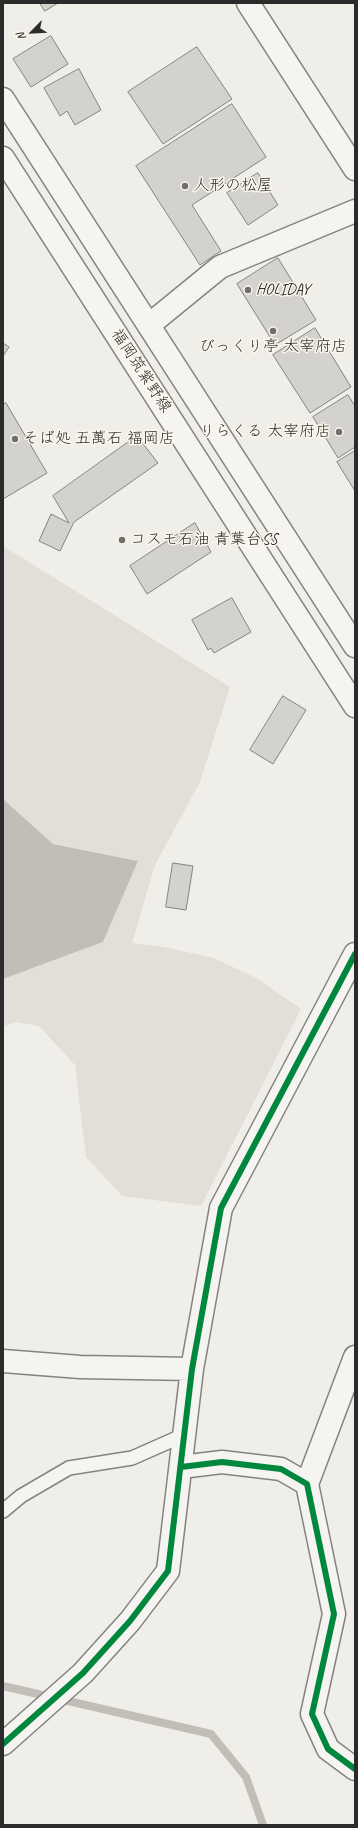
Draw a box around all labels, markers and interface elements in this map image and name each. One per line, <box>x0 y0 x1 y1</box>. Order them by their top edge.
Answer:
north arrow <box>12 12 52 52</box>
text: N <box>13 31 29 43</box>
place label: 人形の松屋 <box>193 176 273 196</box>
marker: 人形の松屋 <box>180 181 190 191</box>
place label: HOLIDAY <box>256 280 310 300</box>
marker: HOLIDAY <box>243 285 253 295</box>
street label: 福岡筑紫野線 <box>107 326 175 416</box>
marker: びっくり亭 太宰府店 <box>268 326 278 336</box>
place label: びっくり亭 太宰府店 <box>199 337 347 357</box>
place label: りらくる 太宰府店 <box>199 422 331 442</box>
marker: りらくる 太宰府店 <box>334 427 344 437</box>
place label: そば処 五萬石 福岡店 <box>23 429 175 449</box>
marker: そば処 五萬石 福岡店 <box>10 434 20 444</box>
place label: コスモ石油 青葉台SS <box>130 530 277 550</box>
marker: コスモ石油 青葉台SS <box>117 535 127 545</box>

